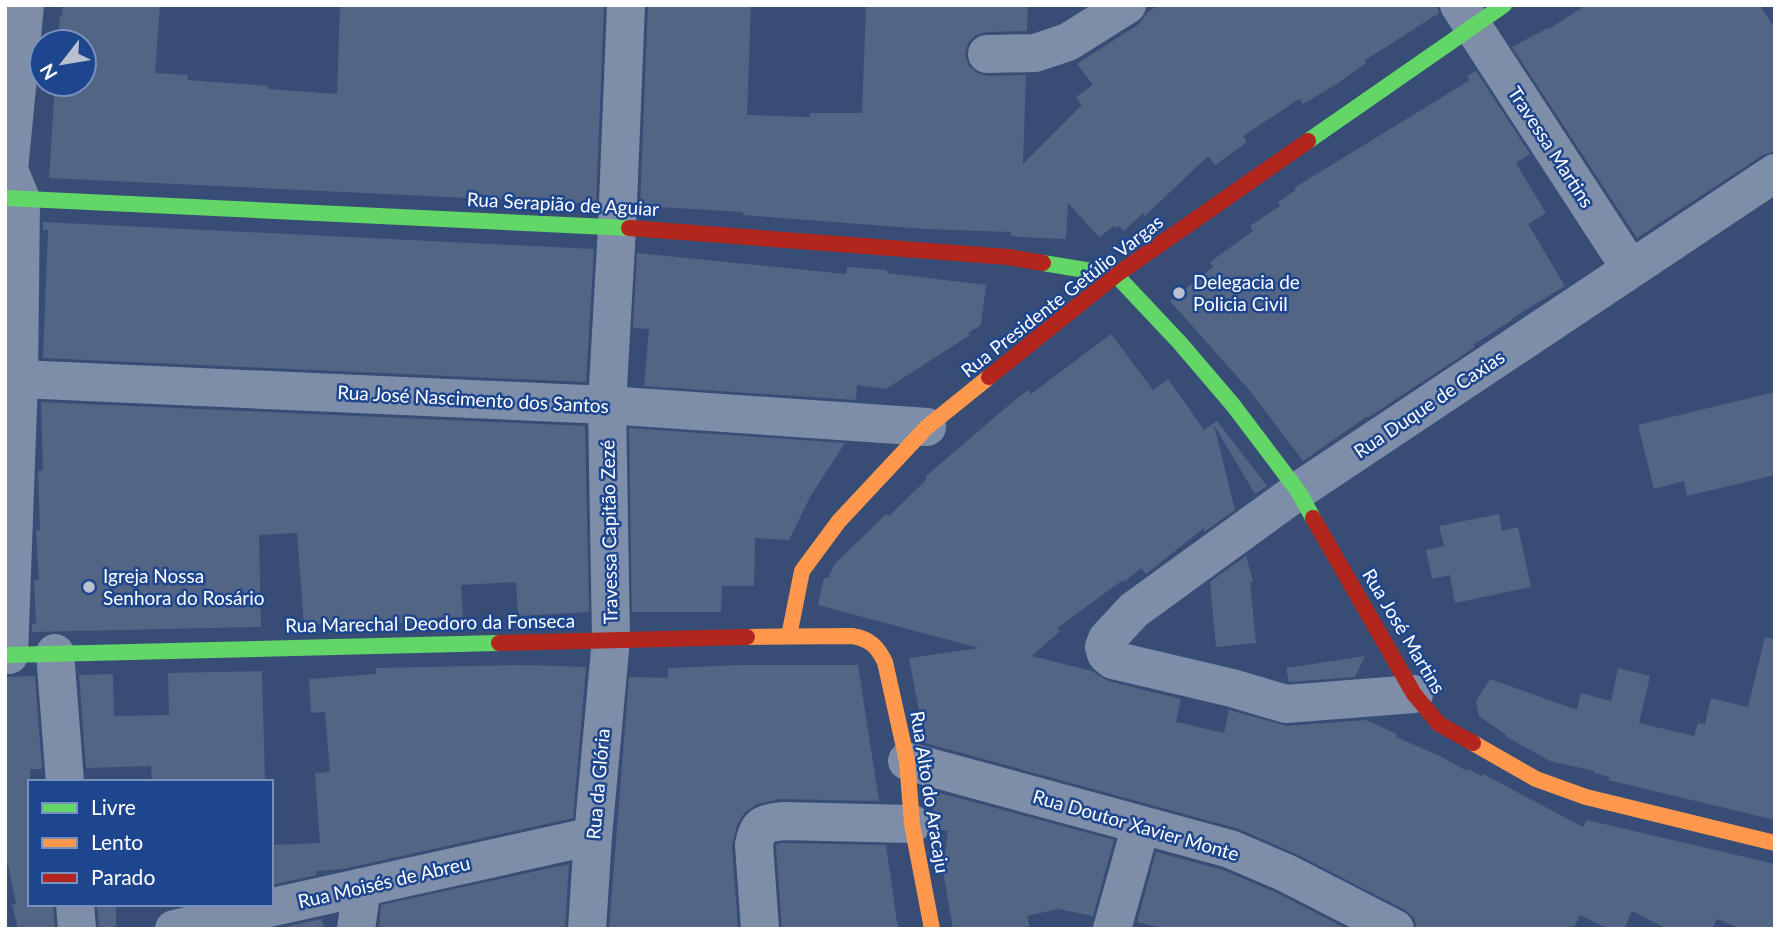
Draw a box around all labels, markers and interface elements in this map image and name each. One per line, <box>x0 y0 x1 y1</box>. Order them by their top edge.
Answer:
north arrow <box>28 28 98 98</box>
text: N <box>34 60 62 84</box>
street label: Travessa Martins <box>1504 82 1599 212</box>
street label: Rua Serapião de Aguiar <box>466 187 660 220</box>
street label: Rua Presidente Getúlio Vargas <box>956 210 1167 382</box>
place label: Delegacia de Policia Civil <box>1193 270 1300 315</box>
marker: Delegacia de Policia Civil <box>1171 285 1187 301</box>
street label: Rua Duque de Caxias <box>1349 345 1508 463</box>
street label: Rua José Nascimento dos Santos <box>337 380 609 417</box>
street label: Travessa Capitão Zezé <box>595 440 622 624</box>
place label: Igreja Nossa Senhora do Rosário <box>103 564 265 609</box>
street label: Rua José Martins <box>1358 564 1451 697</box>
marker: Igreja Nossa Senhora do Rosário <box>81 579 97 595</box>
street label: Rua Marechal Deodoro da Fonseca <box>285 608 575 637</box>
street label: Rua Alto do Aracaju <box>906 709 955 875</box>
street label: Rua da Glória <box>581 727 614 840</box>
legend <box>28 780 273 906</box>
street label: Rua Doutor Xavier Monte <box>1030 784 1242 865</box>
text: Livre <box>91 794 136 819</box>
text: Lento <box>91 829 143 854</box>
street label: Rua Moisés de Abreu <box>296 851 472 913</box>
text: Parado <box>91 864 155 889</box>

